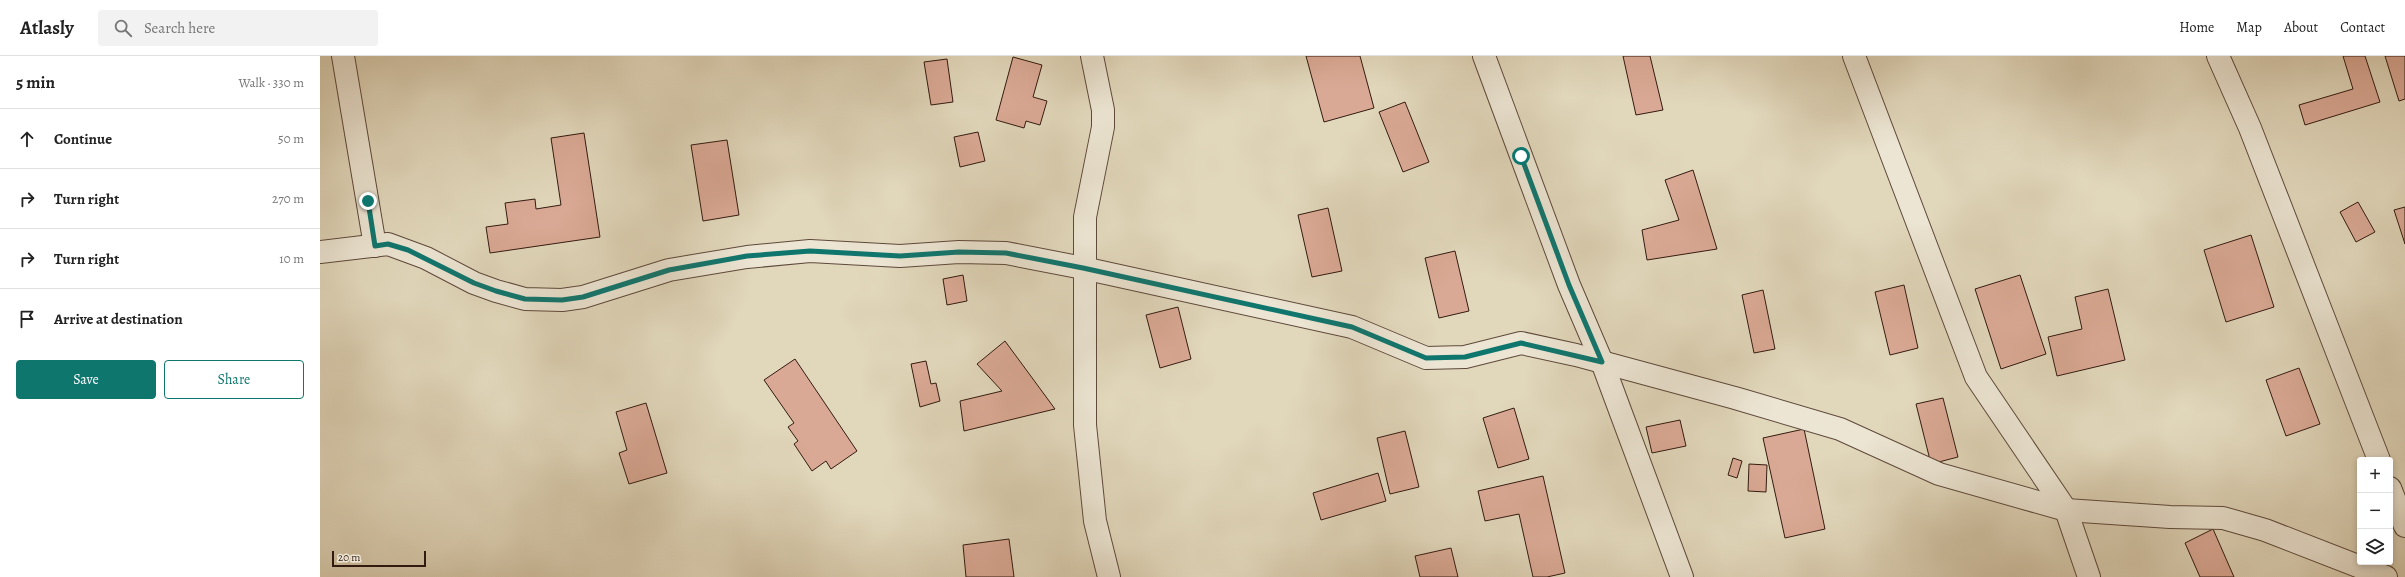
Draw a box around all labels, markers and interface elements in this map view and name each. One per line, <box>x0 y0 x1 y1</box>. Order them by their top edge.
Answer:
search box <box>98 10 378 46</box>
text: Atlasly <box>20 15 74 41</box>
icon: search <box>112 17 134 39</box>
text: Search here <box>144 18 215 38</box>
text: Home <box>2179 18 2214 37</box>
text: Map <box>2236 18 2262 37</box>
text: About <box>2284 18 2318 37</box>
text: Contact <box>2340 18 2385 37</box>
text: 5 min <box>16 71 55 94</box>
text: Walk · 330 m <box>238 74 304 91</box>
icon: ahead <box>16 128 38 150</box>
text: Continue <box>54 129 112 149</box>
text: 50 m <box>278 130 304 147</box>
route start <box>1512 147 1530 165</box>
icon: right <box>16 188 38 210</box>
text: Turn right <box>54 189 119 209</box>
text: 270 m <box>272 190 304 207</box>
route end <box>359 192 377 210</box>
icon: right <box>16 248 38 270</box>
text: Turn right <box>54 249 119 269</box>
text: 10 m <box>279 250 304 267</box>
icon: arrive <box>16 308 38 330</box>
text: Arrive at destination <box>54 309 183 329</box>
button: Save <box>16 360 156 399</box>
button: Share <box>164 360 304 399</box>
map controls <box>2357 457 2393 565</box>
button: + <box>2357 457 2393 493</box>
button: − <box>2357 493 2393 529</box>
button: layers <box>2357 529 2393 565</box>
scale bar <box>332 549 426 568</box>
text: 20 m <box>338 550 360 565</box>

